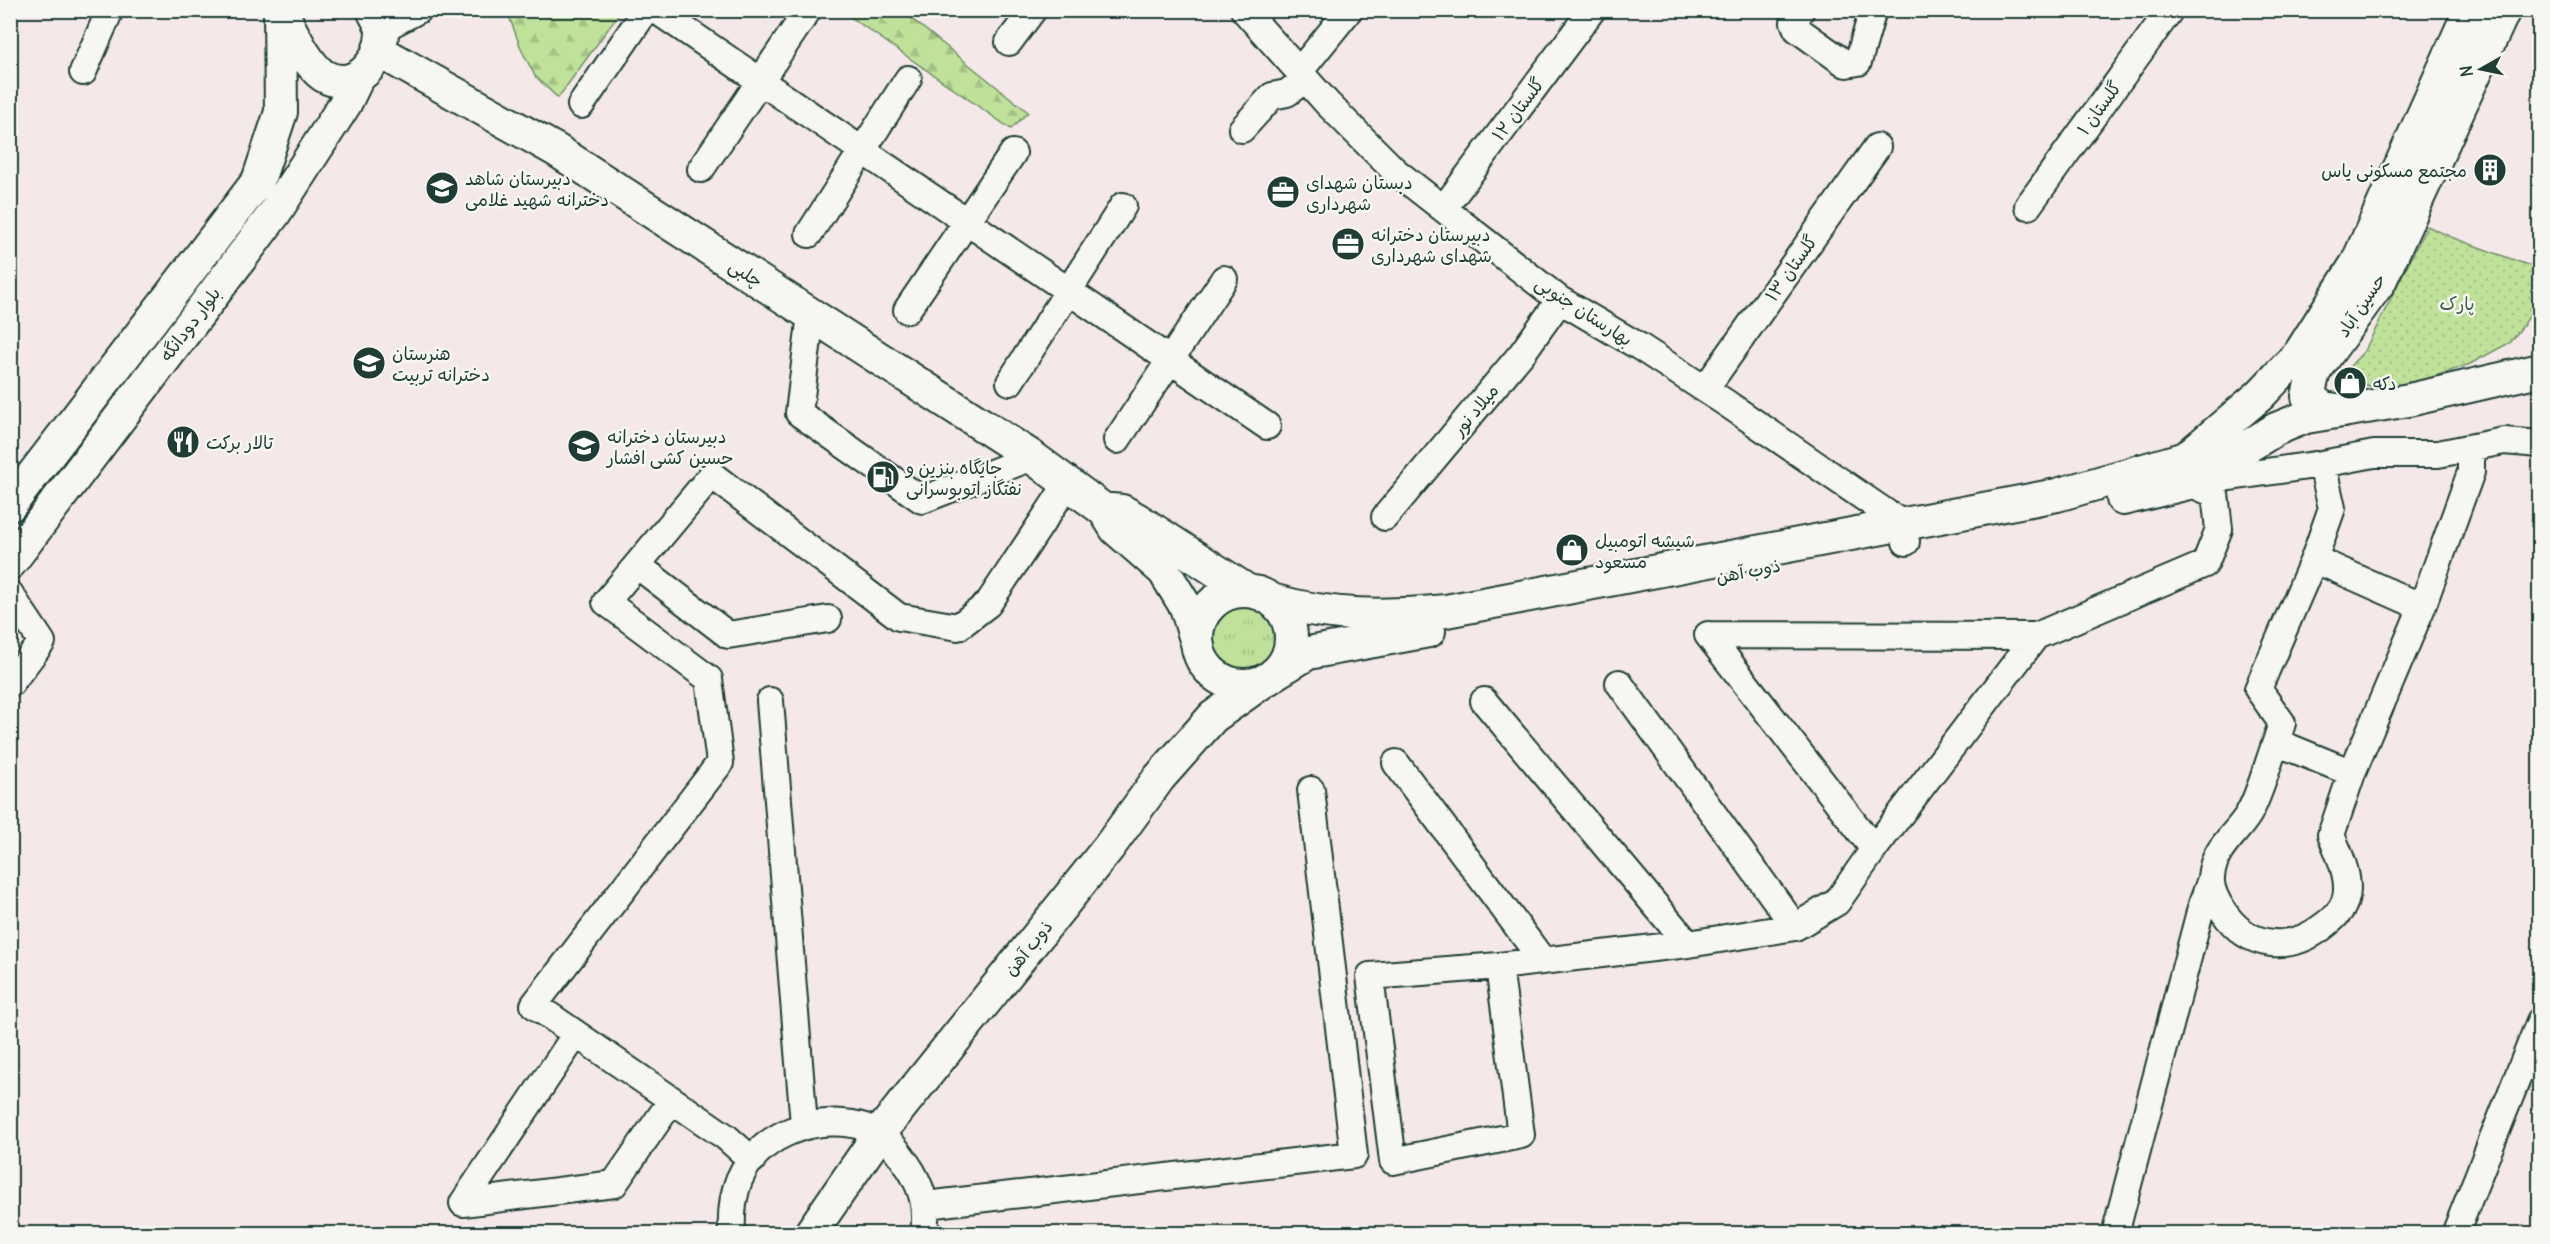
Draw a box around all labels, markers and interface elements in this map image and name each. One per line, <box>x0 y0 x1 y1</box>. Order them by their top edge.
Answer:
north arrow <box>2451 39 2511 99</box>
text: N <box>2455 64 2477 78</box>
street label: گلستان ۱۲ <box>1487 73 1549 145</box>
street label: گلستان ۱ <box>2072 76 2126 140</box>
building icon: مجتمع مسکونی یاس <box>2472 152 2508 188</box>
place label: مجتمع مسکونی یاس <box>2321 159 2467 184</box>
place label: دبیرستان شاهد دخترانه شهید غلامی <box>465 167 609 211</box>
school or university icon: دبیرستان شاهد دخترانه شهید غلامی <box>424 170 460 206</box>
place label: دبستان شهدای شهرداری <box>1306 171 1413 215</box>
office icon: دبستان شهدای شهرداری <box>1265 174 1301 210</box>
place label: دبیرستان دخترانه شهدای شهرداری <box>1371 223 1492 267</box>
office icon: دبیرستان دخترانه شهدای شهرداری <box>1330 226 1366 262</box>
street label: گلستان ۱۳ <box>1760 230 1822 306</box>
street label: چلبی <box>724 254 767 293</box>
street label: حسین آباد <box>2331 269 2391 341</box>
street label: بهارستان جنوبی <box>1530 271 1637 352</box>
street label: بلوار دودانگه <box>155 282 225 366</box>
park label: پارک <box>2440 292 2474 316</box>
place label: هنرستان دخترانه تربیت <box>392 342 490 386</box>
school or university icon: هنرستان دخترانه تربیت <box>351 345 387 381</box>
shop icon: دکه <box>2332 365 2368 401</box>
place label: دکه <box>2373 372 2396 395</box>
street label: میلاد نور <box>1446 379 1503 442</box>
restaurant icon: تالار برکت <box>165 424 201 460</box>
place label: دبیرستان دخترانه حسین کشی افشار <box>605 425 734 469</box>
school or university icon: دبیرستان دخترانه حسین کشی افشار <box>566 428 602 464</box>
place label: تالار برکت <box>206 431 274 454</box>
place label: جایگاه بنزین و نفتگاز اتوبوسرانی <box>904 456 1022 500</box>
fuel station icon: جایگاه بنزین و نفتگاز اتوبوسرانی <box>865 459 901 495</box>
place label: شیشه اتومبیل مسعود <box>1595 529 1695 574</box>
shop icon: شیشه اتومبیل مسعود <box>1554 532 1590 568</box>
street label: ذوب آهن <box>1714 554 1782 588</box>
street label: ذوب آهن <box>999 915 1057 981</box>

